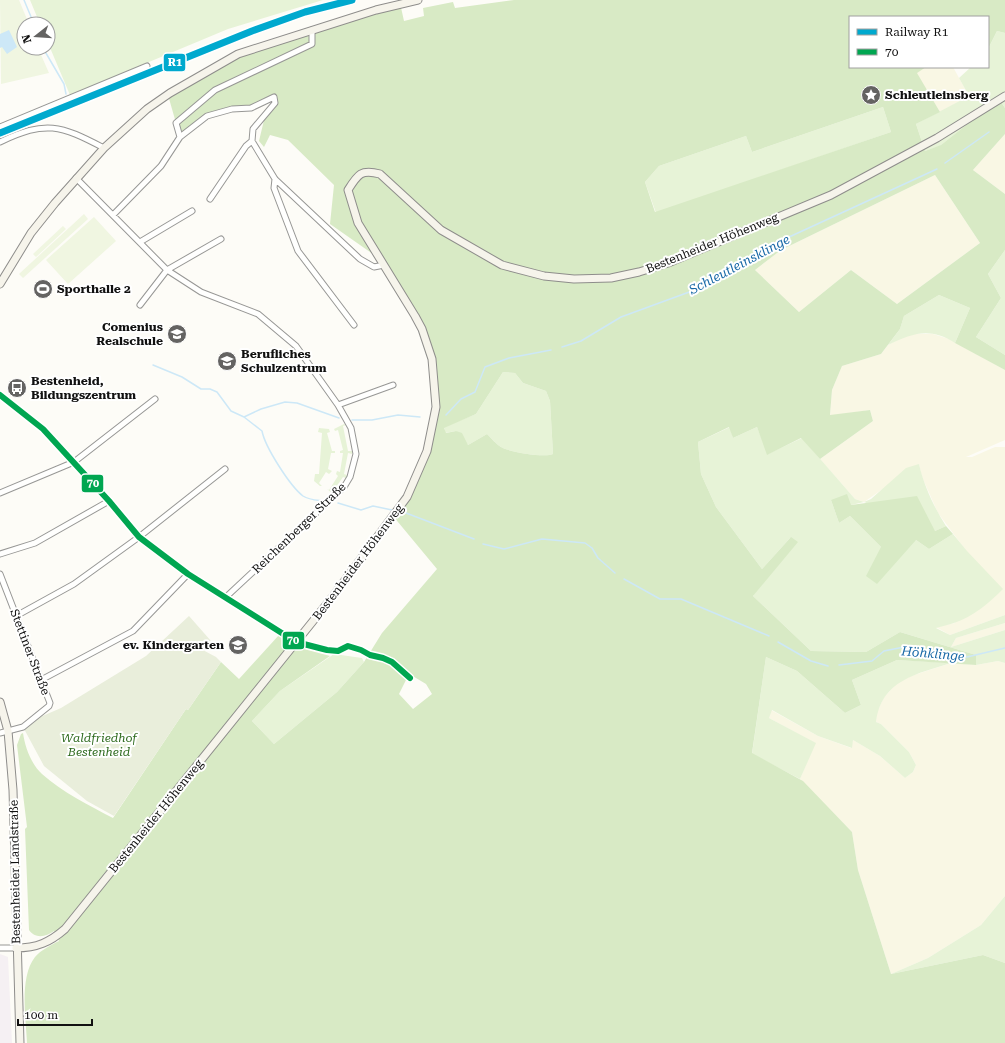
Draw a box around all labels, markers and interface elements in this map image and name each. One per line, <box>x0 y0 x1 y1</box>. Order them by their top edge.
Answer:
north arrow <box>16 16 56 56</box>
legend <box>849 16 989 68</box>
text: Railway R1 <box>885 25 949 39</box>
text: N <box>19 32 34 45</box>
text: 70 <box>885 45 899 59</box>
line badge: R1 <box>163 53 186 72</box>
text: R1 <box>168 56 182 69</box>
place icon: Schleutleinsberg <box>860 84 882 106</box>
place label: Schleutleinsberg <box>885 88 989 102</box>
street label: Bestenheider Höhenweg <box>644 210 780 276</box>
water label: Schleutleinsklinge <box>685 231 793 298</box>
sports icon: Sporthalle 2 <box>32 278 54 300</box>
place label: Sporthalle 2 <box>57 282 131 296</box>
place label: Comenius Realschule <box>96 320 163 348</box>
school or university icon: Comenius Realschule <box>166 323 188 345</box>
place label: Berufliches Schulzentrum <box>241 347 327 375</box>
school or university icon: Berufliches Schulzentrum <box>216 350 238 372</box>
place label: Bestenheid, Bildungszentrum <box>31 374 137 402</box>
bus stop icon: Bestenheid, Bildungszentrum <box>6 377 28 399</box>
line badge: 70 <box>81 474 104 493</box>
text: 70 <box>87 477 99 490</box>
street label: Reichenberger Straße <box>249 479 349 576</box>
street label: Bestenheider Höhenweg <box>310 501 406 623</box>
street label: Stettiner Straße <box>7 607 53 697</box>
line badge: 70 <box>282 631 305 650</box>
school or university icon: ev. Kindergarten <box>227 634 249 656</box>
text: 70 <box>287 634 299 647</box>
place label: ev. Kindergarten <box>123 638 224 652</box>
water label: Höhklinge <box>900 643 966 664</box>
park label: Waldfriedhof Bestenheid <box>61 731 138 759</box>
street label: Bestenheider Höhenweg <box>106 756 206 875</box>
street label: Bestenheider Landstraße <box>7 799 23 944</box>
scale bar <box>18 1001 92 1027</box>
text: 100 m <box>24 1008 58 1022</box>

